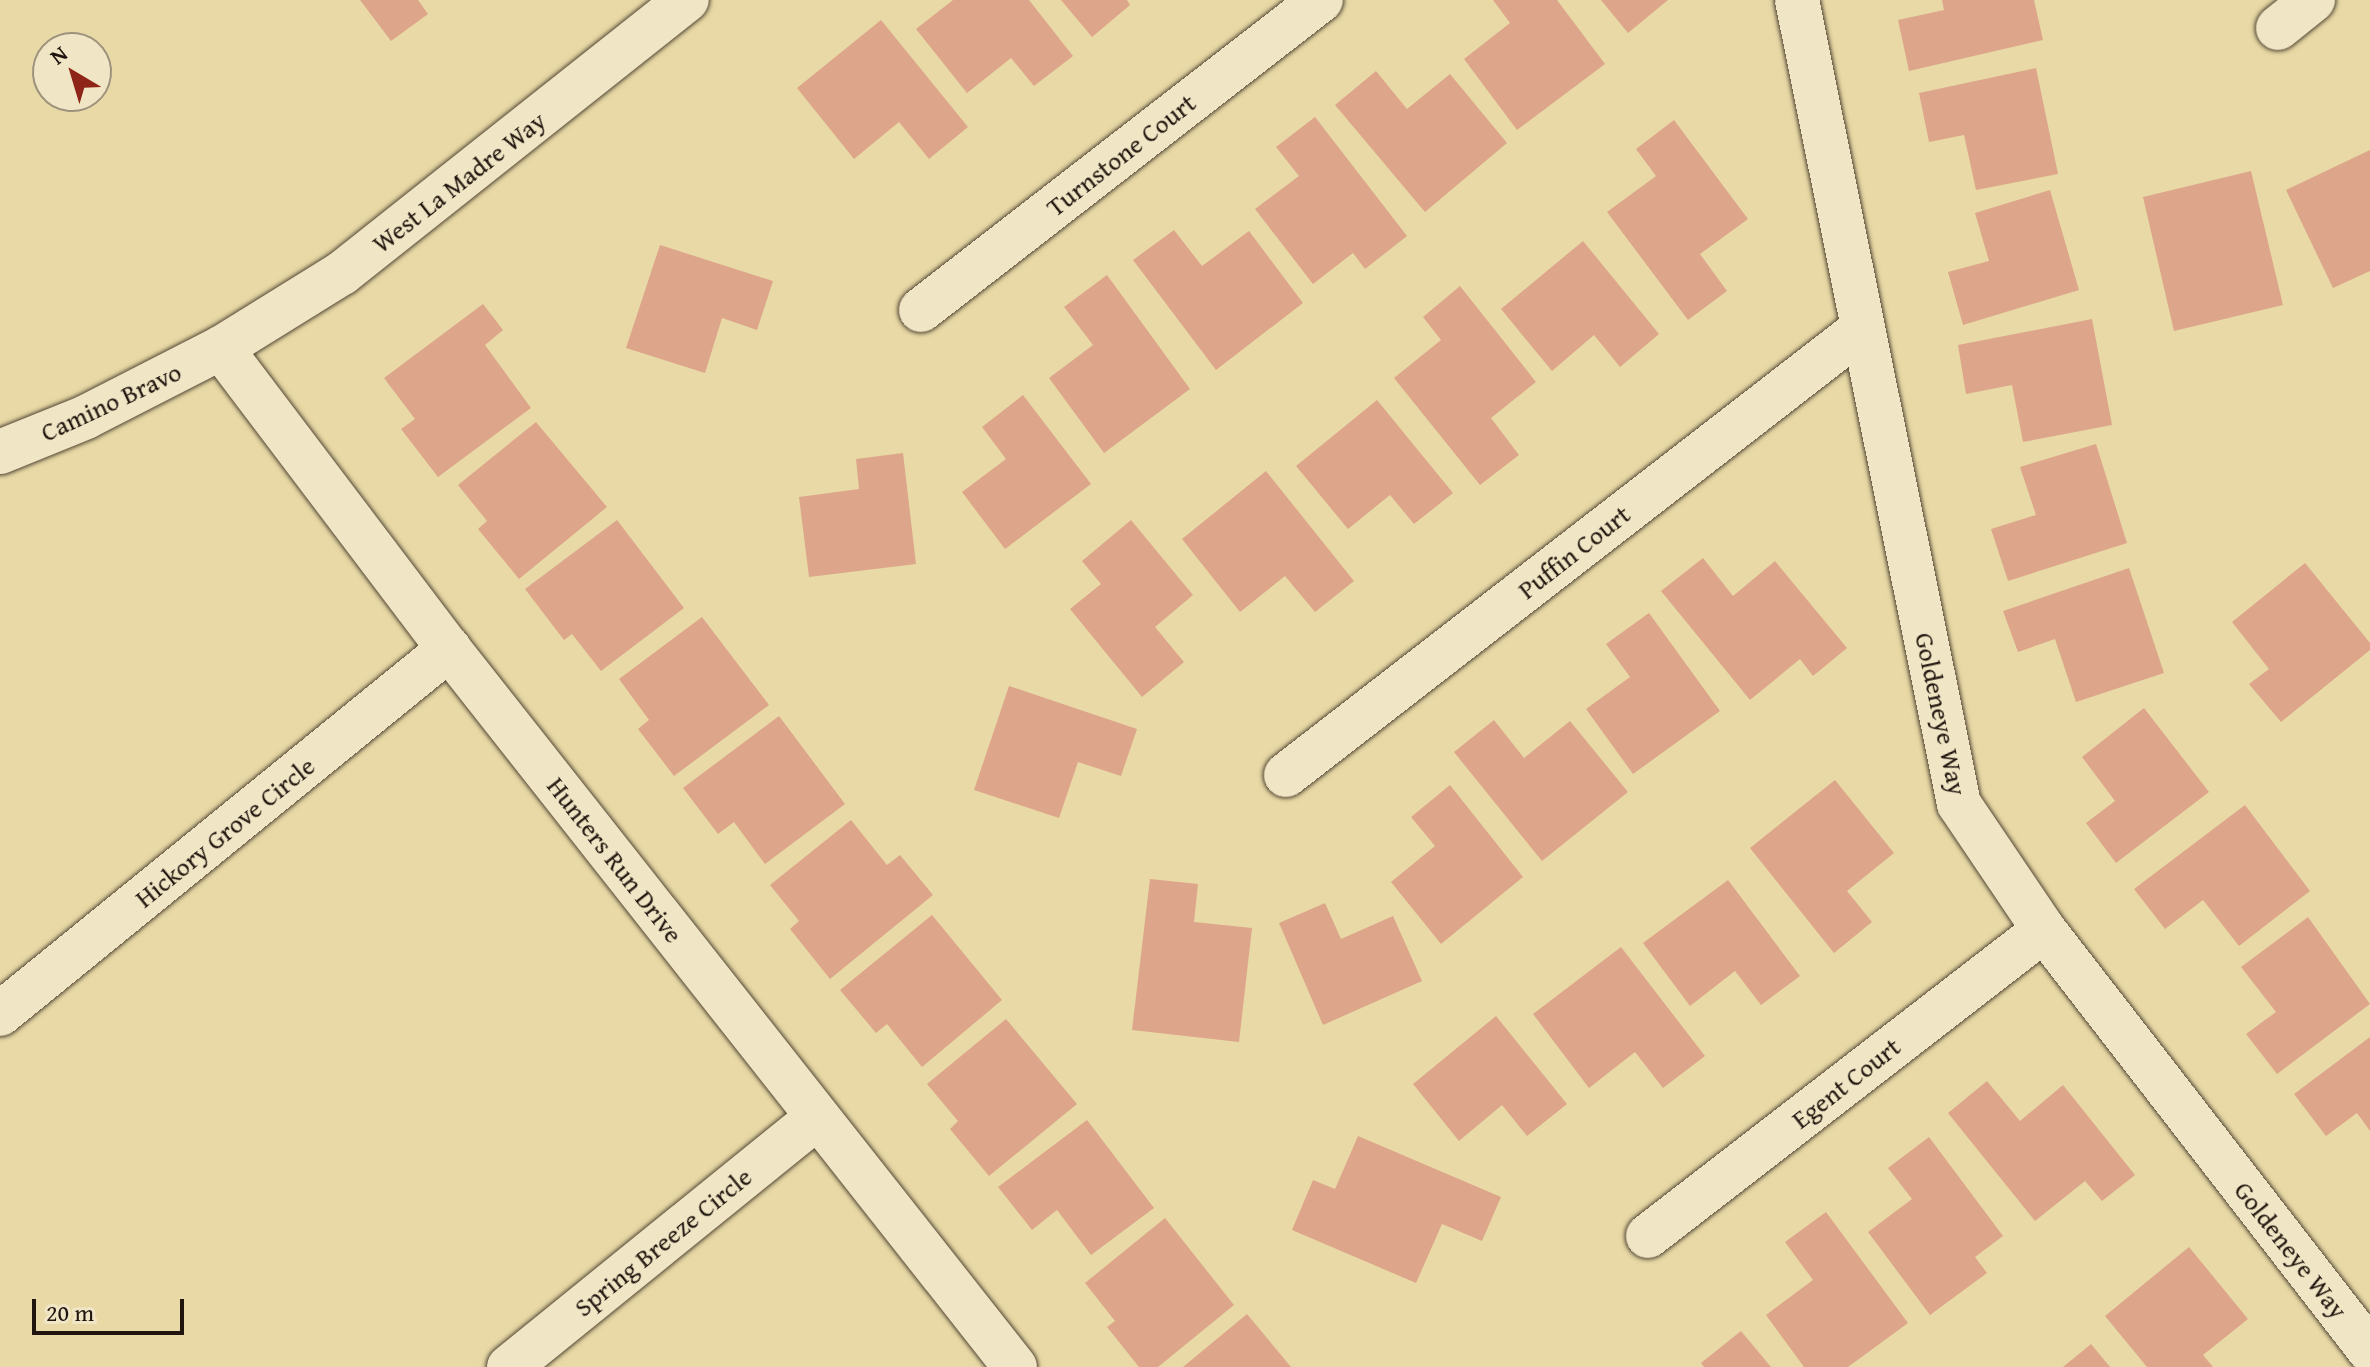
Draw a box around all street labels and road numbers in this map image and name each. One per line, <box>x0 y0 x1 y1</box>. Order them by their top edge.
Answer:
street label: Turnstone Court <box>1040 87 1202 223</box>
street label: West La Madre Way <box>366 105 552 259</box>
street label: Camino Bravo <box>36 356 186 448</box>
street label: Puffin Court <box>1512 499 1636 605</box>
street label: Goldeneye Way <box>1909 630 1973 798</box>
street label: Hickory Grove Circle <box>129 750 321 914</box>
street label: Hunters Run Drive <box>541 771 689 949</box>
street label: Egent Court <box>1786 1031 1906 1135</box>
street label: Spring Breeze Circle <box>568 1161 758 1323</box>
street label: Goldeneye Way <box>2228 1175 2354 1325</box>

